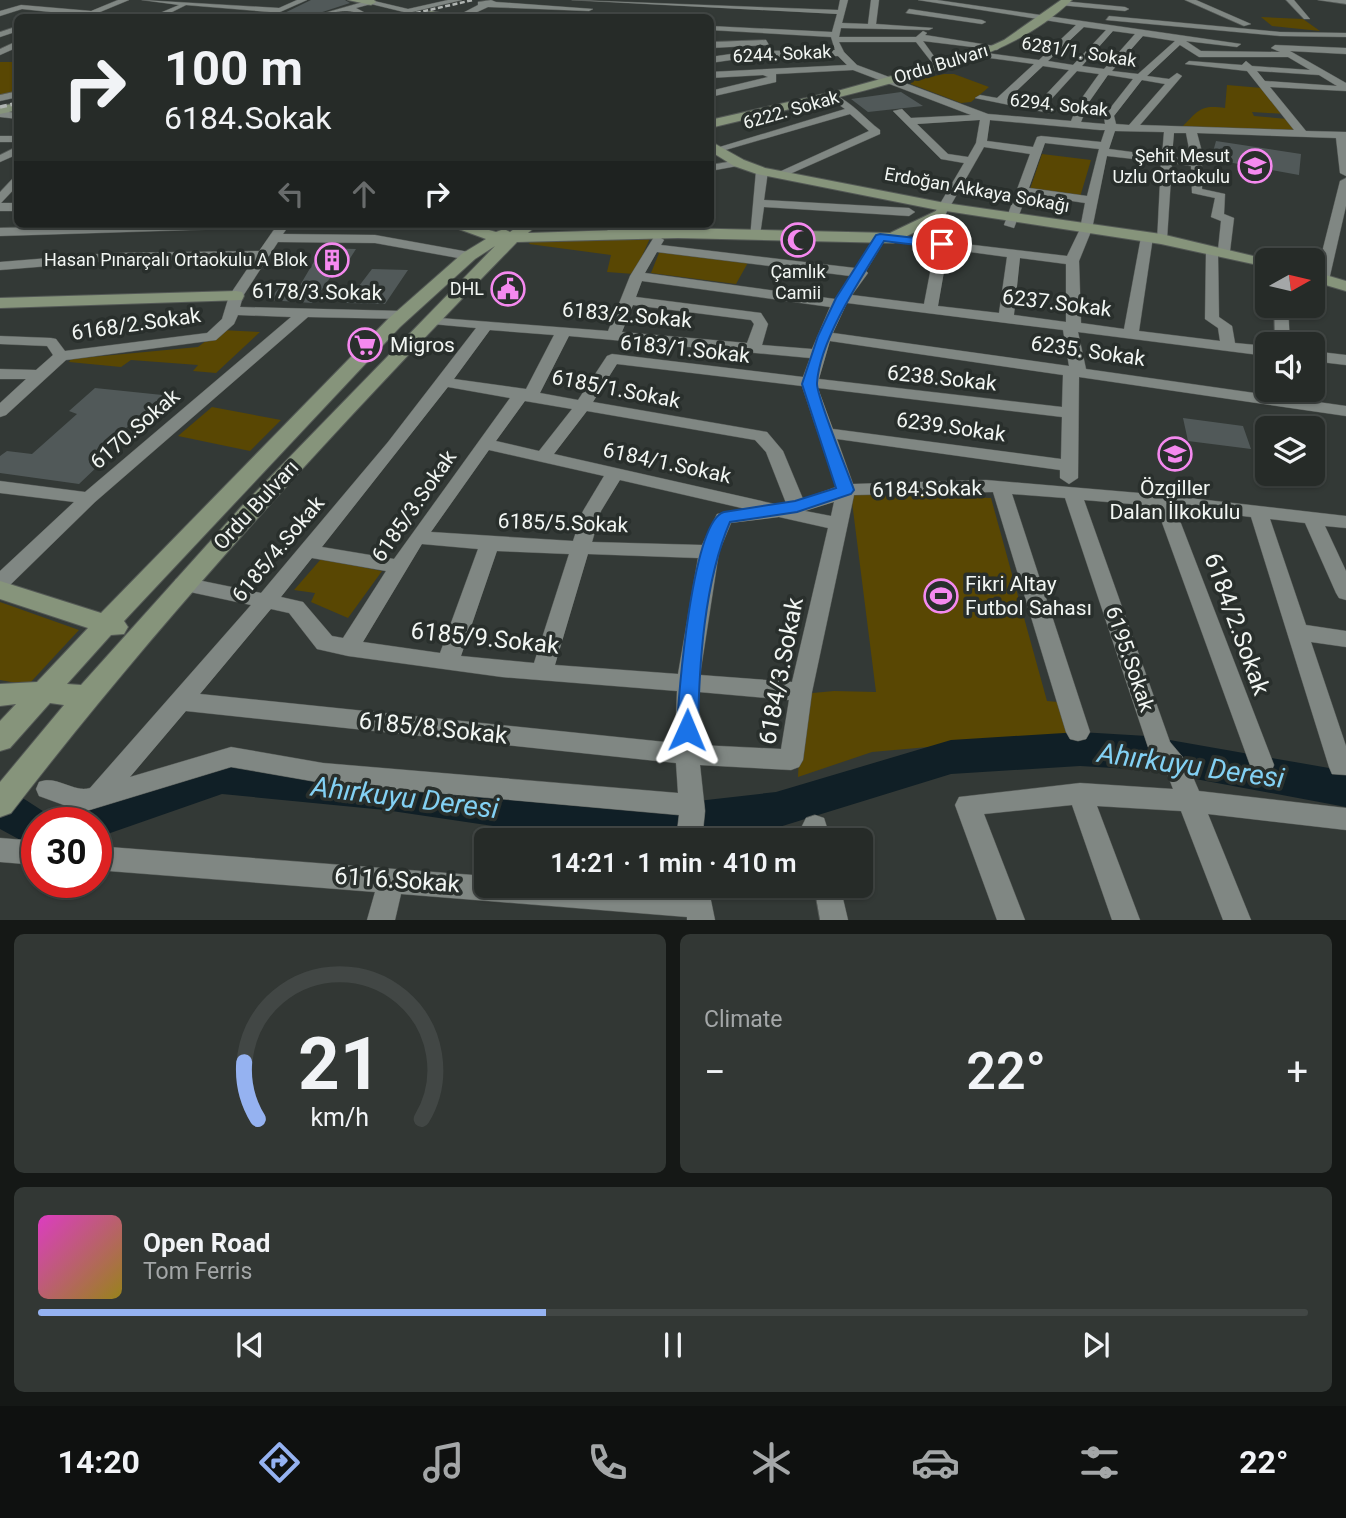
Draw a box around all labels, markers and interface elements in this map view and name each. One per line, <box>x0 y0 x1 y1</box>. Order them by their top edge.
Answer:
street label: 6281/1. Sokak <box>1020 32 1139 71</box>
street label: Ordu Bulvarı <box>891 39 990 88</box>
text: 100 m <box>164 40 303 97</box>
street label: 6244. Sokak <box>732 40 833 67</box>
icon: right <box>49 42 140 133</box>
street label: 6222. Sokak <box>741 86 842 133</box>
street label: 6294. Sokak <box>1009 89 1110 120</box>
text: 6184.Sokak <box>164 99 331 137</box>
place label: Şehit Mesut Uzlu Ortaokulu <box>1112 145 1230 187</box>
school or university icon: Şehit Mesut Uzlu Ortaokulu <box>1236 147 1274 185</box>
street label: Erdoğan Akkaya Sokağı <box>883 163 1071 216</box>
icon: left <box>272 175 310 213</box>
icon: ahead <box>345 175 383 213</box>
icon: right <box>418 175 456 213</box>
pin <box>912 214 972 274</box>
mosque icon: Çamlık Camii <box>779 221 817 259</box>
icon: arrive <box>923 225 961 263</box>
building icon: Hasan Pınarçalı Ortaokulu A Blok <box>313 241 351 279</box>
north arrow <box>1255 248 1325 318</box>
map controls <box>1255 248 1325 486</box>
place label: Hasan Pınarçalı Ortaokulu A Blok <box>44 249 309 270</box>
place label: Çamlık Camii <box>770 261 827 303</box>
public building icon: DHL <box>489 270 527 308</box>
place label: DHL <box>450 278 484 299</box>
street label: 6178/3.Sokak <box>252 279 383 305</box>
street label: 6237.Sokak <box>1001 284 1113 322</box>
street label: 6183/2.Sokak <box>561 297 693 333</box>
street label: 6168/2.Sokak <box>70 303 203 345</box>
supermarket icon: Migros <box>346 326 384 364</box>
street label: 6183/1.Sokak <box>619 330 751 368</box>
street label: 6235. Sokak <box>1029 331 1147 371</box>
button: sound <box>1255 332 1325 402</box>
place label: Migros <box>390 333 455 357</box>
street label: 6238.Sokak <box>886 360 998 396</box>
street label: 6185/1.Sokak <box>550 365 683 413</box>
street label: 6170.Sokak <box>86 384 185 474</box>
street label: 6239.Sokak <box>895 407 1007 447</box>
button: layers <box>1255 416 1325 486</box>
school or university icon: Özgiller Dalan İlkokulu <box>1156 435 1194 473</box>
street label: 6184/1.Sokak <box>601 438 734 488</box>
street label: 6185/3.Sokak <box>367 445 461 566</box>
street label: Ordu Bulvarı <box>209 455 303 555</box>
street label: 6184.Sokak <box>872 476 983 502</box>
place label: Özgiller Dalan İlkokulu <box>1110 476 1240 524</box>
street label: 6185/4.Sokak <box>227 491 329 607</box>
street label: 6185/5.Sokak <box>497 509 629 537</box>
street label: 6184/2.Sokak <box>1198 549 1276 700</box>
place label: Fikri Altay Futbol Sahası <box>965 572 1092 620</box>
sports icon: Fikri Altay Futbol Sahası <box>922 577 960 615</box>
street label: 6184/3.Sokak <box>753 594 809 747</box>
street label: 6195.Sokak <box>1101 603 1159 715</box>
street label: 6185/9.Sokak <box>409 616 561 660</box>
position arrow <box>650 693 724 767</box>
street label: 6185/8.Sokak <box>357 706 509 750</box>
water label: Ahırkuyu Deresi <box>1093 736 1287 795</box>
water label: Ahırkuyu Deresi <box>308 769 501 825</box>
speed limit sign: 30 <box>21 807 112 898</box>
text: 14:21 · 1 min · 410 m <box>550 848 797 878</box>
street label: 6116.Sokak <box>333 862 461 898</box>
text: Climate <box>704 1006 783 1033</box>
text: 21 <box>298 1022 382 1108</box>
text: 22° <box>966 1041 1046 1102</box>
text: − <box>704 1050 726 1094</box>
text: + <box>1286 1050 1308 1094</box>
text: km/h <box>311 1103 369 1132</box>
text: Open Road <box>143 1228 271 1258</box>
text: Tom Ferris <box>143 1258 252 1285</box>
icon: previous <box>231 1326 269 1364</box>
icon: pause <box>654 1326 692 1364</box>
icon: next <box>1077 1326 1115 1364</box>
icon: directions <box>255 1438 304 1487</box>
icon: music <box>419 1438 468 1487</box>
icon: phone <box>583 1438 632 1487</box>
icon: climate <box>747 1438 796 1487</box>
icon: car <box>911 1438 960 1487</box>
icon: filters <box>1075 1438 1124 1487</box>
text: 14:20 <box>58 1443 140 1481</box>
text: 22° <box>1239 1443 1288 1481</box>

